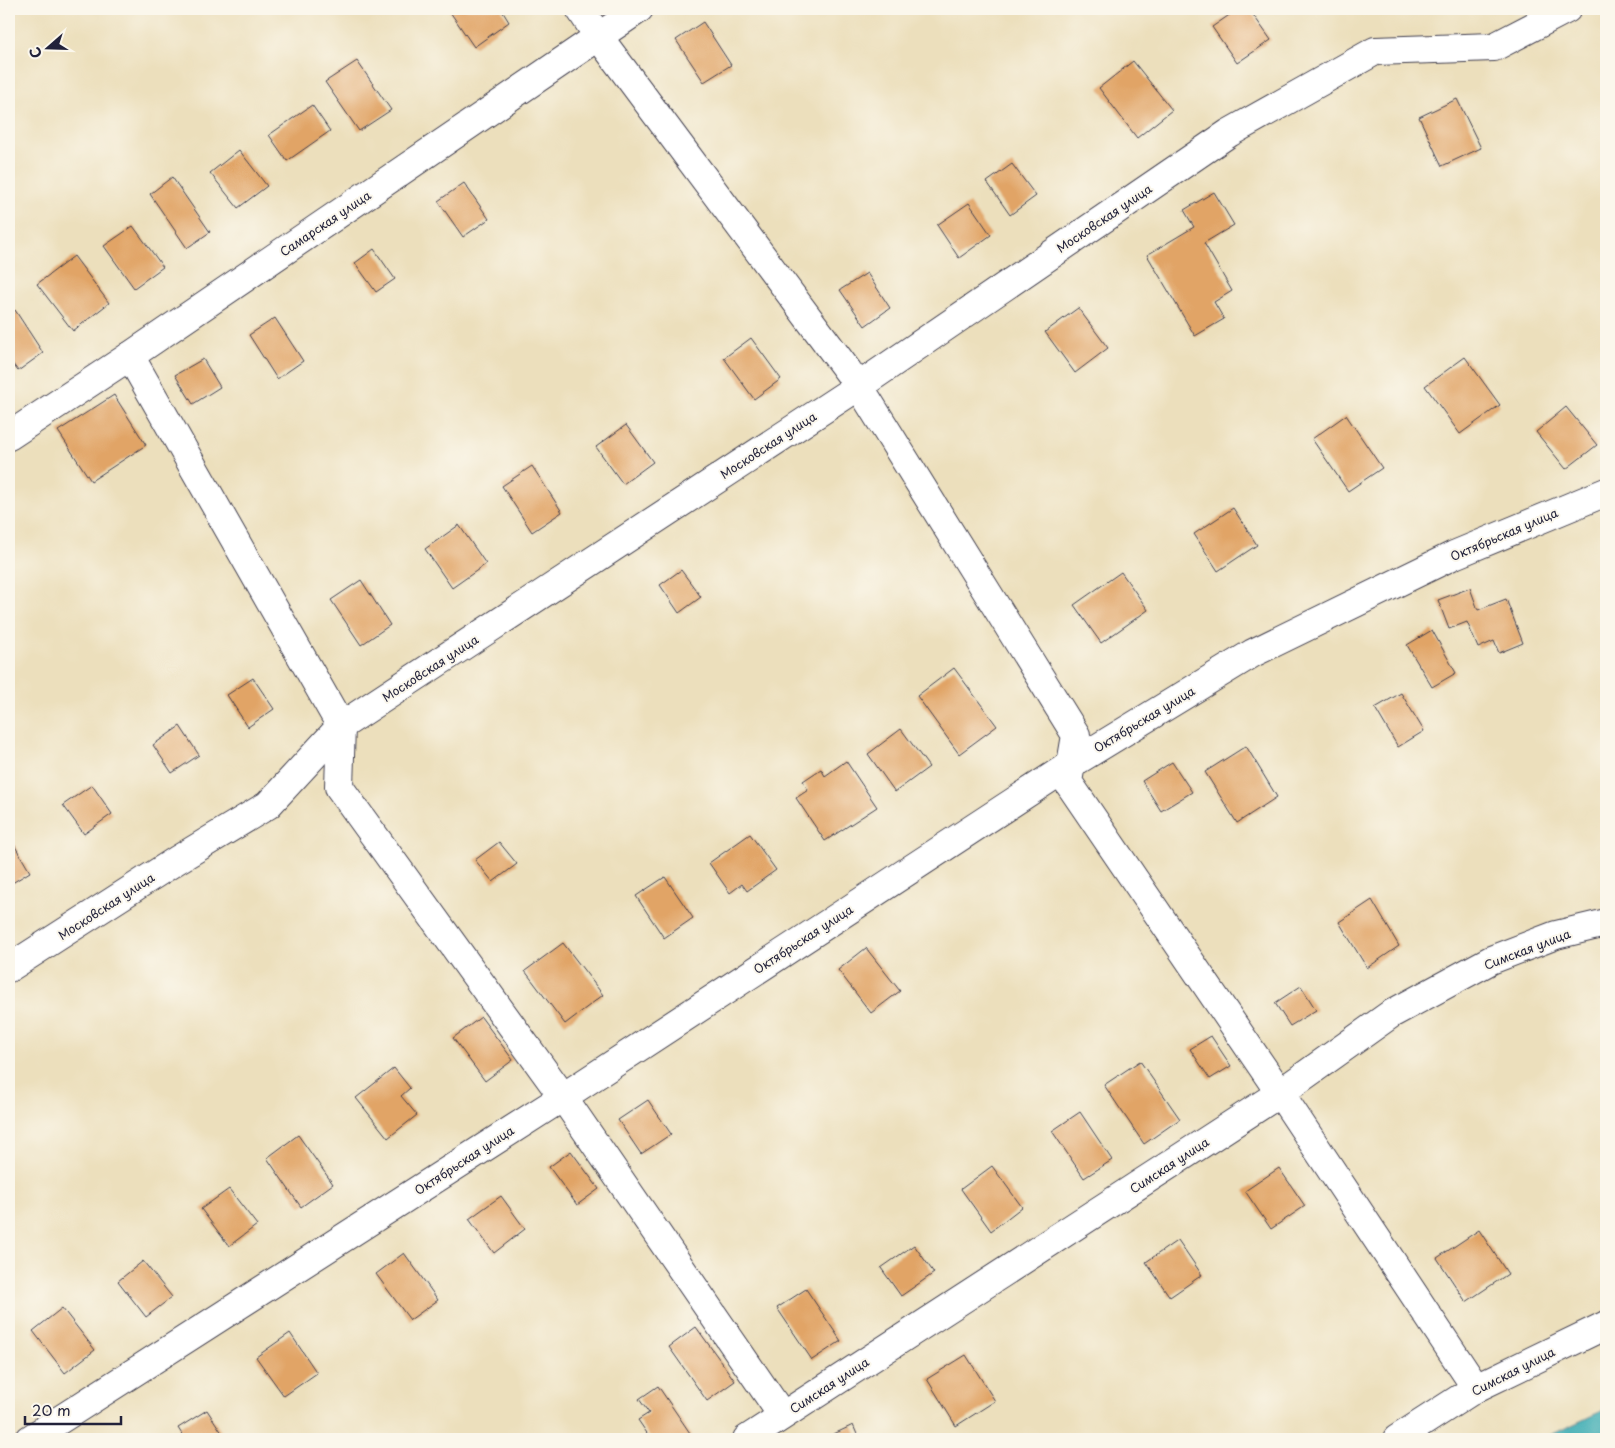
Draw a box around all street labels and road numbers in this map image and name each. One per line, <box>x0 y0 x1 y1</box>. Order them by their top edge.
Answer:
street label: Московская улица <box>1053 179 1156 257</box>
street label: Самарская улица <box>276 186 374 260</box>
street label: Московская улица <box>716 407 820 483</box>
street label: Октябрьская улица <box>1447 503 1561 565</box>
street label: Московская улица <box>378 630 482 706</box>
street label: Октябрьская улица <box>1090 681 1198 756</box>
street label: Московская улица <box>54 868 158 944</box>
street label: Октябрьская улица <box>750 900 857 978</box>
street label: Симская улица <box>1481 924 1573 974</box>
street label: Октябрьская улица <box>411 1121 518 1199</box>
street label: Симская улица <box>1126 1132 1213 1197</box>
street label: Симская улица <box>1468 1342 1558 1400</box>
street label: Симская улица <box>786 1352 873 1417</box>

